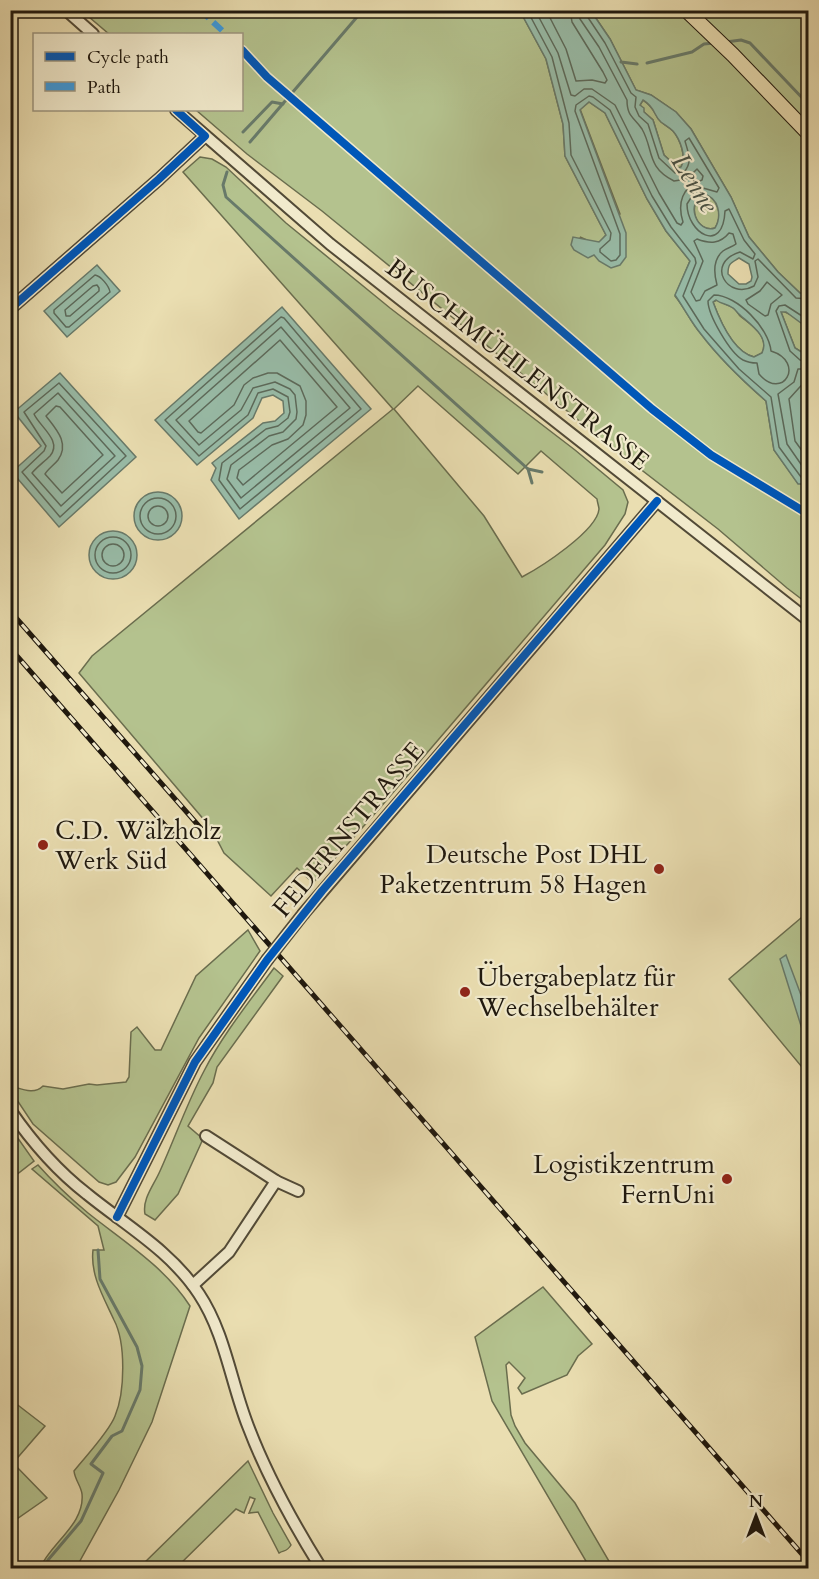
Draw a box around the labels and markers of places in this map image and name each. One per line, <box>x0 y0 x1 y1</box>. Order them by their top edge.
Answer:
place label: C.D. Wälzholz Werk Süd <box>54 813 222 878</box>
place label: Deutsche Post DHL Paketzentrum 58 Hagen <box>380 837 647 902</box>
marker: C.D. Wälzholz Werk Süd <box>36 838 50 852</box>
marker: Deutsche Post DHL Paketzentrum 58 Hagen <box>652 862 666 876</box>
place label: Übergabeplatz für Wechselbehälter <box>476 960 676 1025</box>
marker: Übergabeplatz für Wechselbehälter <box>458 985 472 999</box>
place label: Logistikzentrum FernUni <box>533 1147 715 1212</box>
marker: Logistikzentrum FernUni <box>720 1172 734 1186</box>

